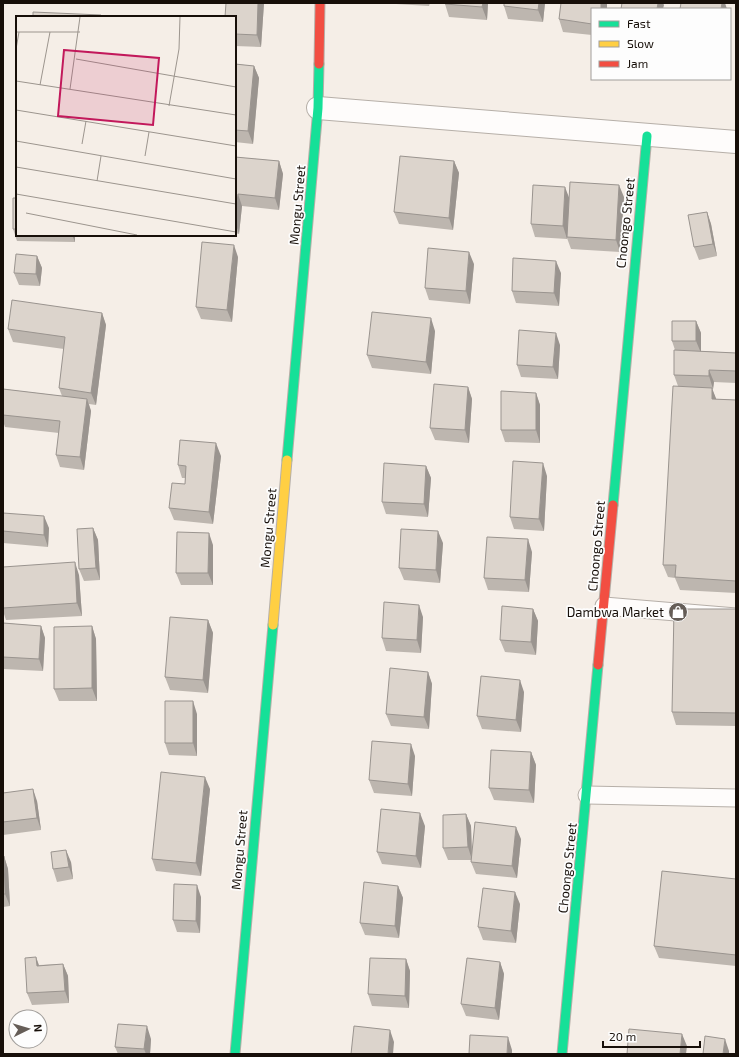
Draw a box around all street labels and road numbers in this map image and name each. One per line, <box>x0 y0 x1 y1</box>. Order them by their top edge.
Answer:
street label: Mongu Street <box>286 164 308 246</box>
street label: Choongo Street <box>612 177 638 269</box>
street label: Mongu Street <box>257 487 279 569</box>
street label: Choongo Street <box>584 500 608 592</box>
street label: Mongu Street <box>228 809 250 891</box>
street label: Choongo Street <box>554 822 580 914</box>

